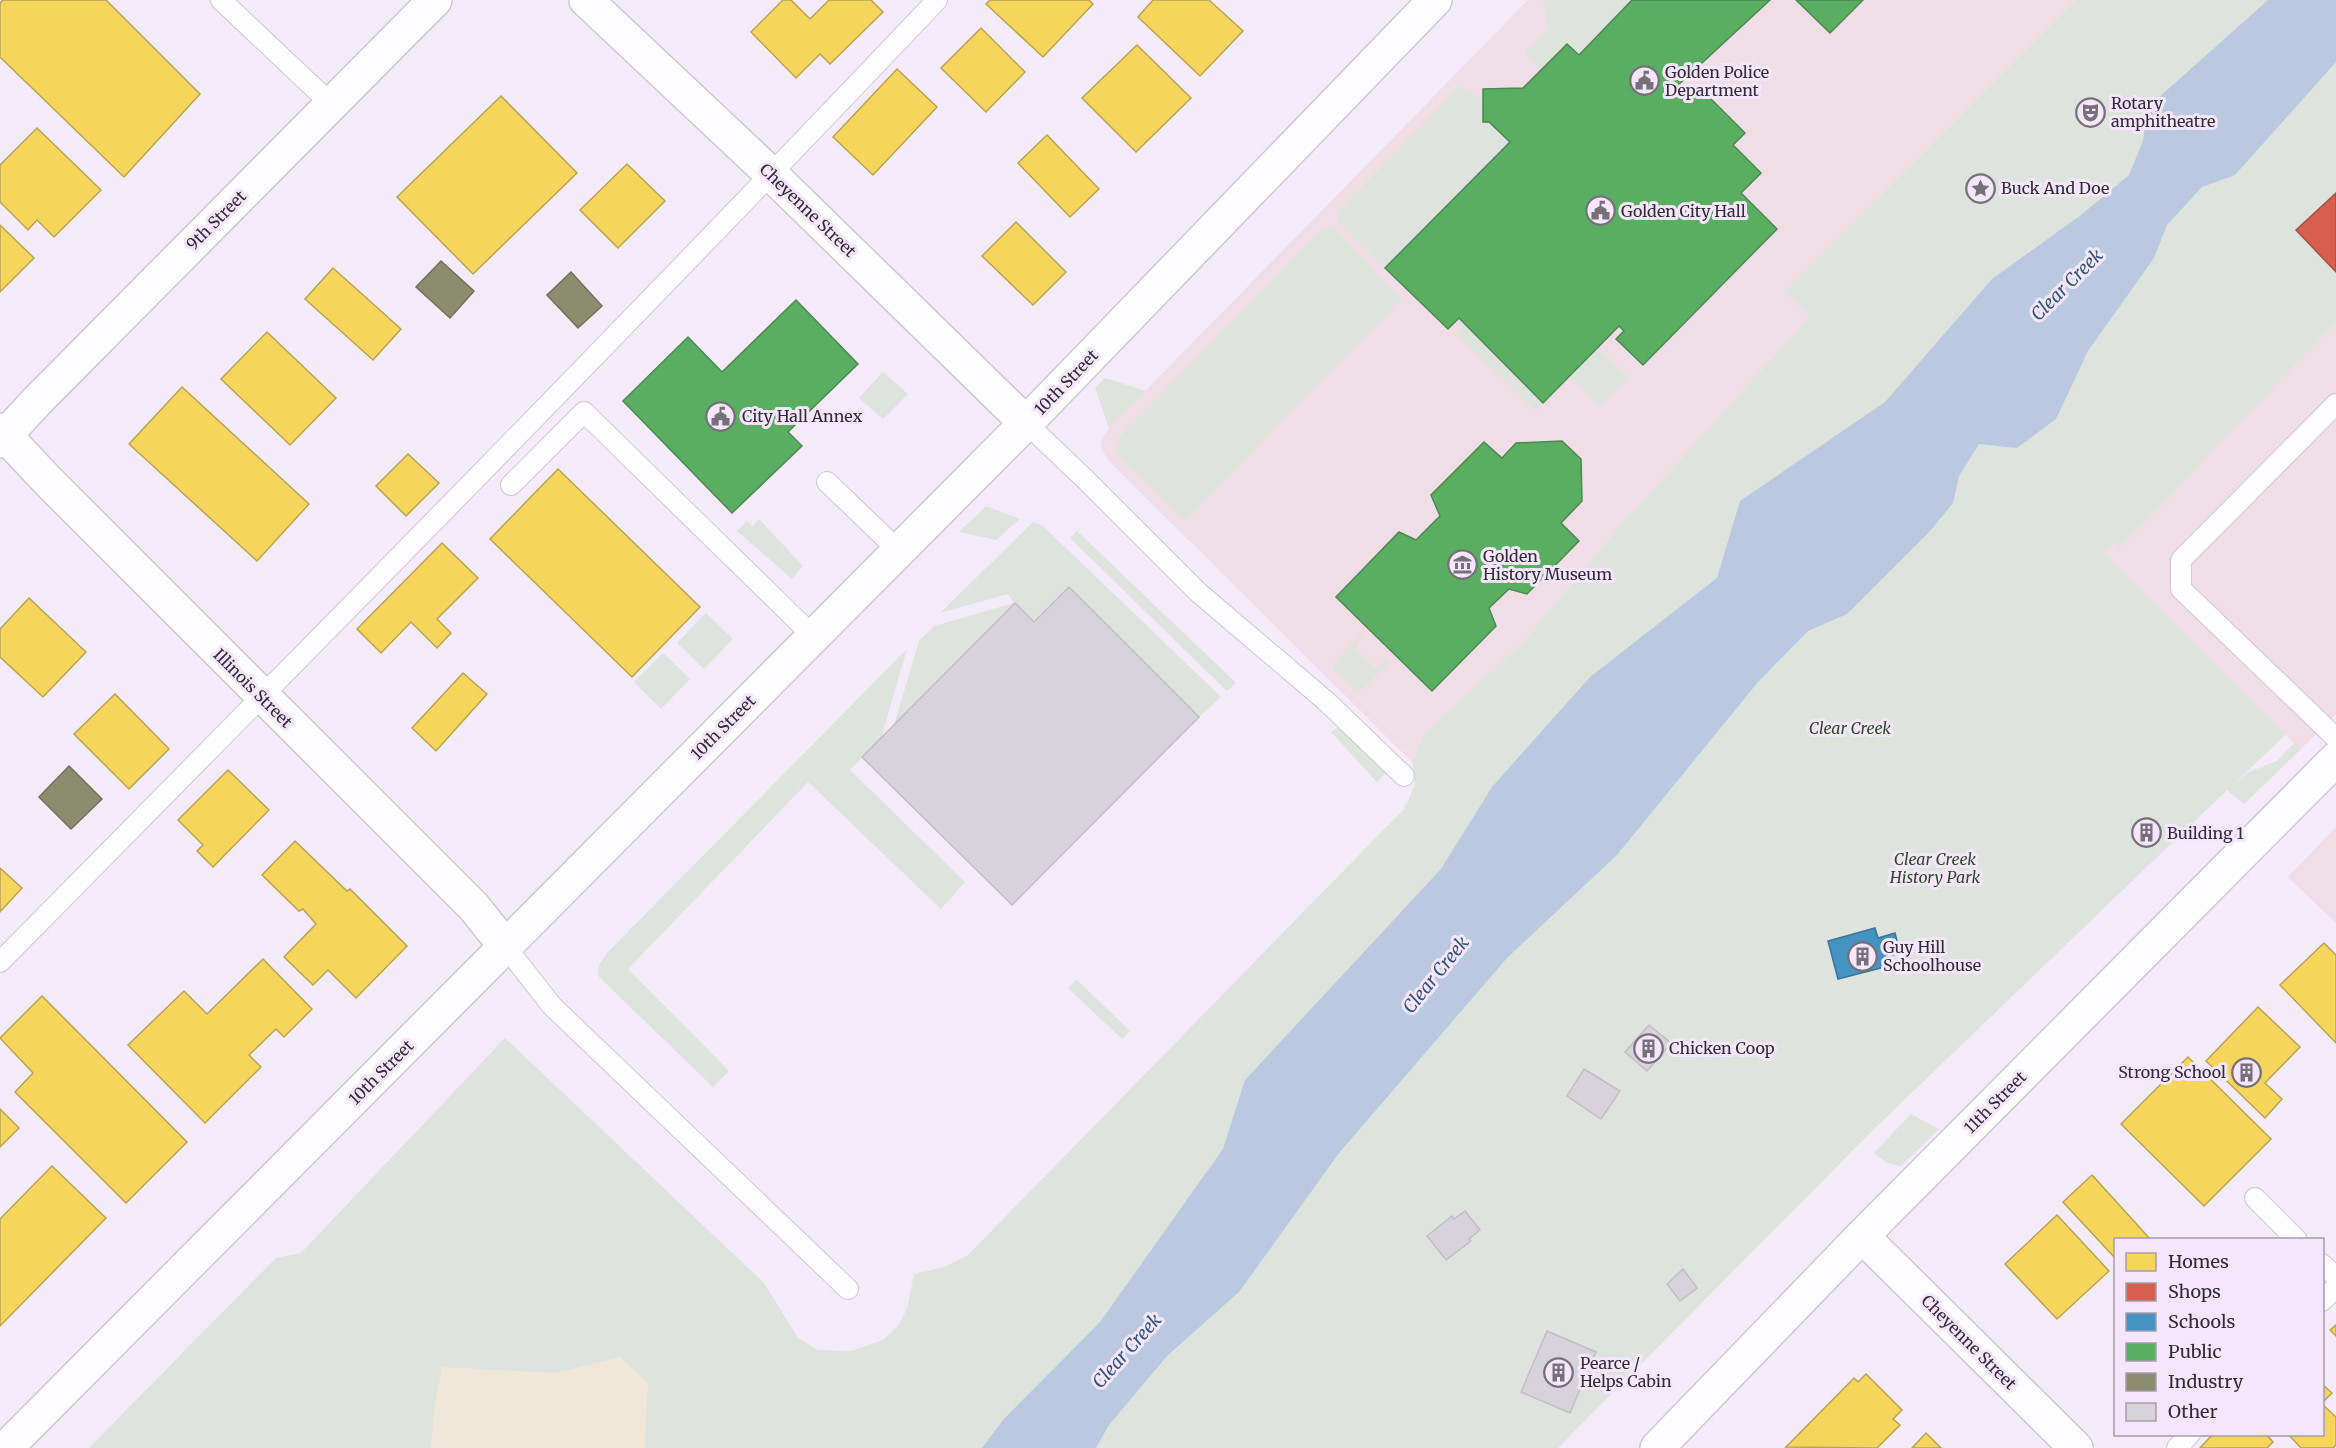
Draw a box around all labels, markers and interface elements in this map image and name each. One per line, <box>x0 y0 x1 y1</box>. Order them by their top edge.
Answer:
place label: Golden Police Department <box>1665 62 1769 100</box>
public building icon: Golden Police Department <box>1628 65 1660 97</box>
place label: Rotary amphitheatre <box>2111 93 2215 131</box>
theatre icon: Rotary amphitheatre <box>2074 96 2106 128</box>
street label: Cheyenne Street <box>756 159 861 261</box>
place icon: Buck And Doe <box>1964 172 1996 204</box>
place label: Buck And Doe <box>2001 178 2109 198</box>
street label: 9th Street <box>182 186 250 254</box>
public building icon: Golden City Hall <box>1584 195 1616 227</box>
place label: Golden City Hall <box>1621 201 1746 221</box>
water label: Clear Creek <box>2026 244 2108 325</box>
street label: 10th Street <box>1030 345 1103 419</box>
public building icon: City Hall Annex <box>705 400 737 432</box>
place label: City Hall Annex <box>742 406 863 426</box>
place label: Golden History Museum <box>1483 546 1612 584</box>
museum icon: Golden History Museum <box>1446 549 1478 581</box>
street label: Illinois Street <box>209 644 297 732</box>
street label: 10th Street <box>687 690 760 763</box>
park label: Clear Creek <box>1809 718 1891 738</box>
building icon: Building 1 <box>2130 817 2162 849</box>
place label: Building 1 <box>2167 823 2244 843</box>
park label: Clear Creek History Park <box>1889 849 1980 887</box>
water label: Clear Creek <box>1398 931 1474 1018</box>
place label: Guy Hill Schoolhouse <box>1883 937 1981 975</box>
building icon: Guy Hill Schoolhouse <box>1846 940 1878 972</box>
building icon: Chicken Coop <box>1632 1032 1664 1064</box>
street label: 10th Street <box>345 1035 418 1108</box>
place label: Chicken Coop <box>1669 1038 1775 1058</box>
building icon: Strong School <box>2231 1056 2263 1088</box>
place label: Strong School <box>2118 1062 2226 1082</box>
street label: 11th Street <box>1960 1066 2031 1137</box>
legend <box>2114 1238 2324 1436</box>
text: Homes <box>2168 1250 2229 1273</box>
text: Shops <box>2168 1280 2221 1303</box>
street label: Cheyenne Street <box>1917 1290 2021 1394</box>
water label: Clear Creek <box>1087 1308 1166 1393</box>
text: Schools <box>2168 1310 2236 1333</box>
text: Public <box>2168 1340 2222 1363</box>
place label: Pearce / Helps Cabin <box>1580 1353 1672 1391</box>
building icon: Pearce / Helps Cabin <box>1543 1356 1575 1388</box>
text: Industry <box>2168 1370 2244 1393</box>
text: Other <box>2168 1400 2218 1423</box>

